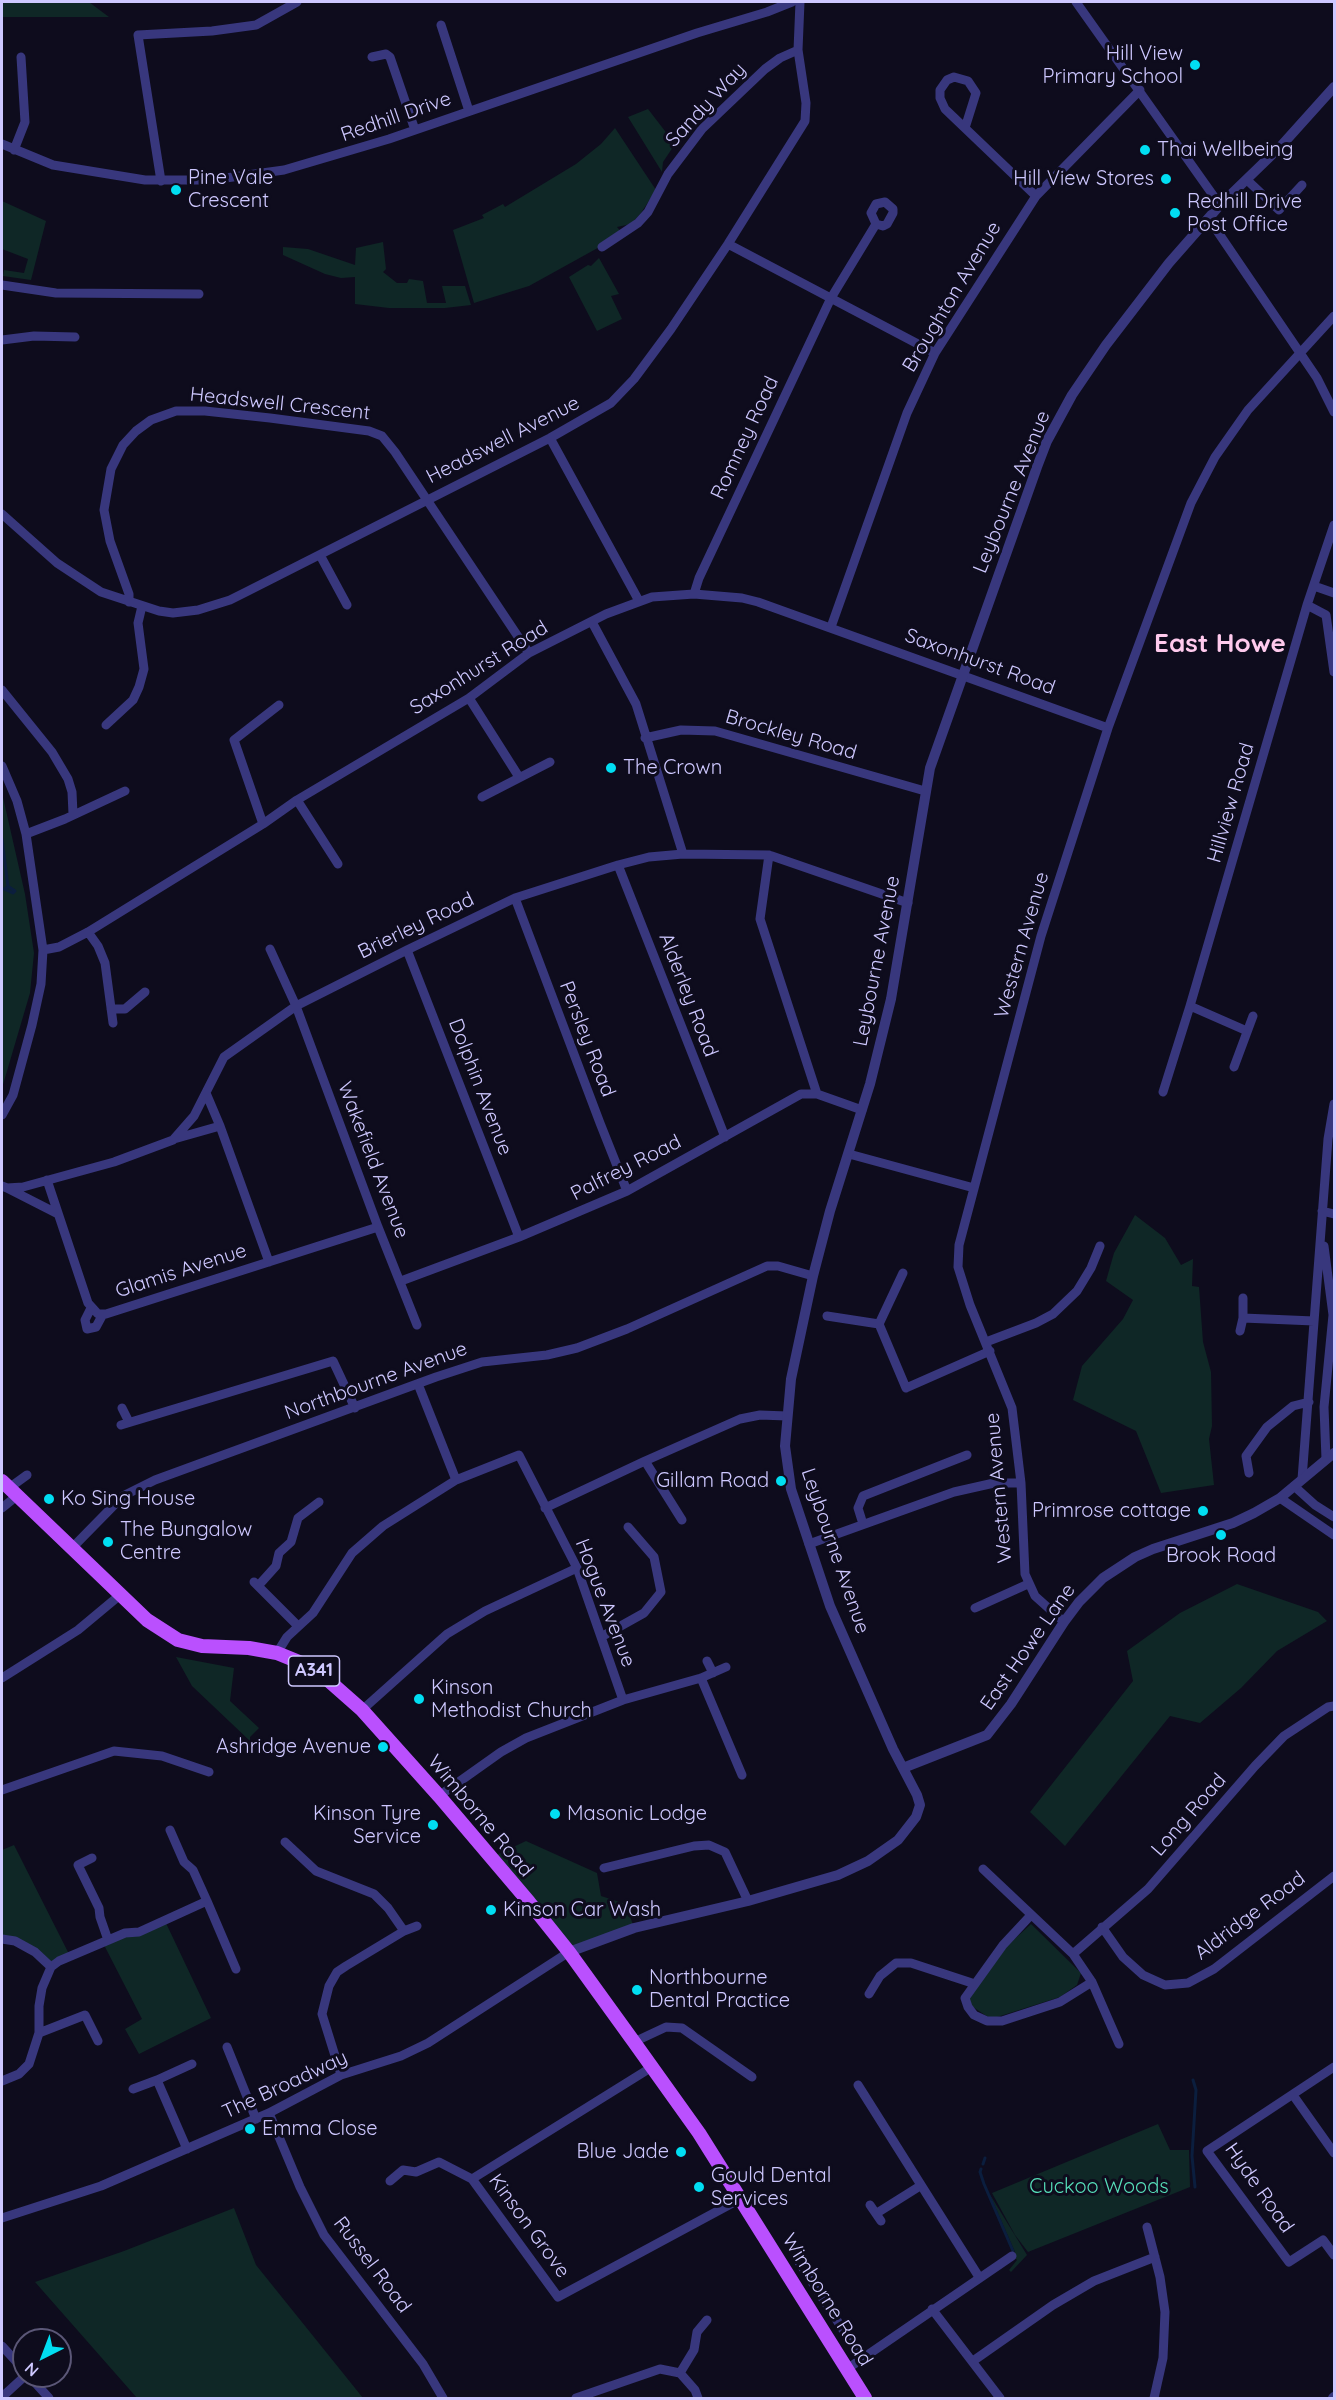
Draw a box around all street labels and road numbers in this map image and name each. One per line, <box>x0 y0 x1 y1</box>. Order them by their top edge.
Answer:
street label: Sandy Way <box>661 58 751 152</box>
street label: Redhill Drive <box>338 87 454 147</box>
street label: Broughton Avenue <box>898 217 1006 377</box>
street label: Romney Road <box>706 373 784 503</box>
street label: Headswell Crescent <box>189 383 371 425</box>
street label: Headswell Avenue <box>422 391 584 489</box>
street label: Leybourne Avenue <box>968 407 1056 577</box>
street label: Saxonhurst Road <box>406 616 552 720</box>
street label: Saxonhurst Road <box>902 624 1058 700</box>
street label: Brockley Road <box>723 705 859 765</box>
street label: Hillview Road <box>1202 740 1260 866</box>
street label: Western Avenue <box>990 869 1054 1021</box>
street label: Leybourne Avenue <box>849 874 905 1048</box>
street label: Brierley Road <box>354 888 478 964</box>
street label: Alderley Road <box>653 930 723 1060</box>
street label: Persley Road <box>554 978 620 1100</box>
street label: Dolphin Avenue <box>443 1015 517 1159</box>
street label: Wakefield Avenue <box>332 1078 414 1242</box>
street label: Palfrey Road <box>567 1130 685 1206</box>
street label: Glamis Avenue <box>112 1239 250 1303</box>
street label: Northbourne Avenue <box>281 1337 471 1425</box>
street label: Western Avenue <box>980 1412 1018 1564</box>
street label: Leybourne Avenue <box>795 1465 875 1637</box>
street label: Hogue Avenue <box>570 1536 640 1670</box>
street label: East Howe Lane <box>975 1579 1081 1715</box>
road number: A341 <box>288 1656 340 1686</box>
street label: Wimborne Road <box>422 1750 538 1882</box>
street label: Long Road <box>1147 1769 1231 1861</box>
street label: Aldridge Road <box>1190 1867 1310 1965</box>
street label: The Broadway <box>219 2046 351 2124</box>
street label: Hyde Road <box>1219 2138 1299 2238</box>
street label: Kinson Grove <box>483 2169 575 2283</box>
street label: Russel Road <box>328 2212 416 2318</box>
street label: Wimborne Road <box>777 2229 877 2371</box>

